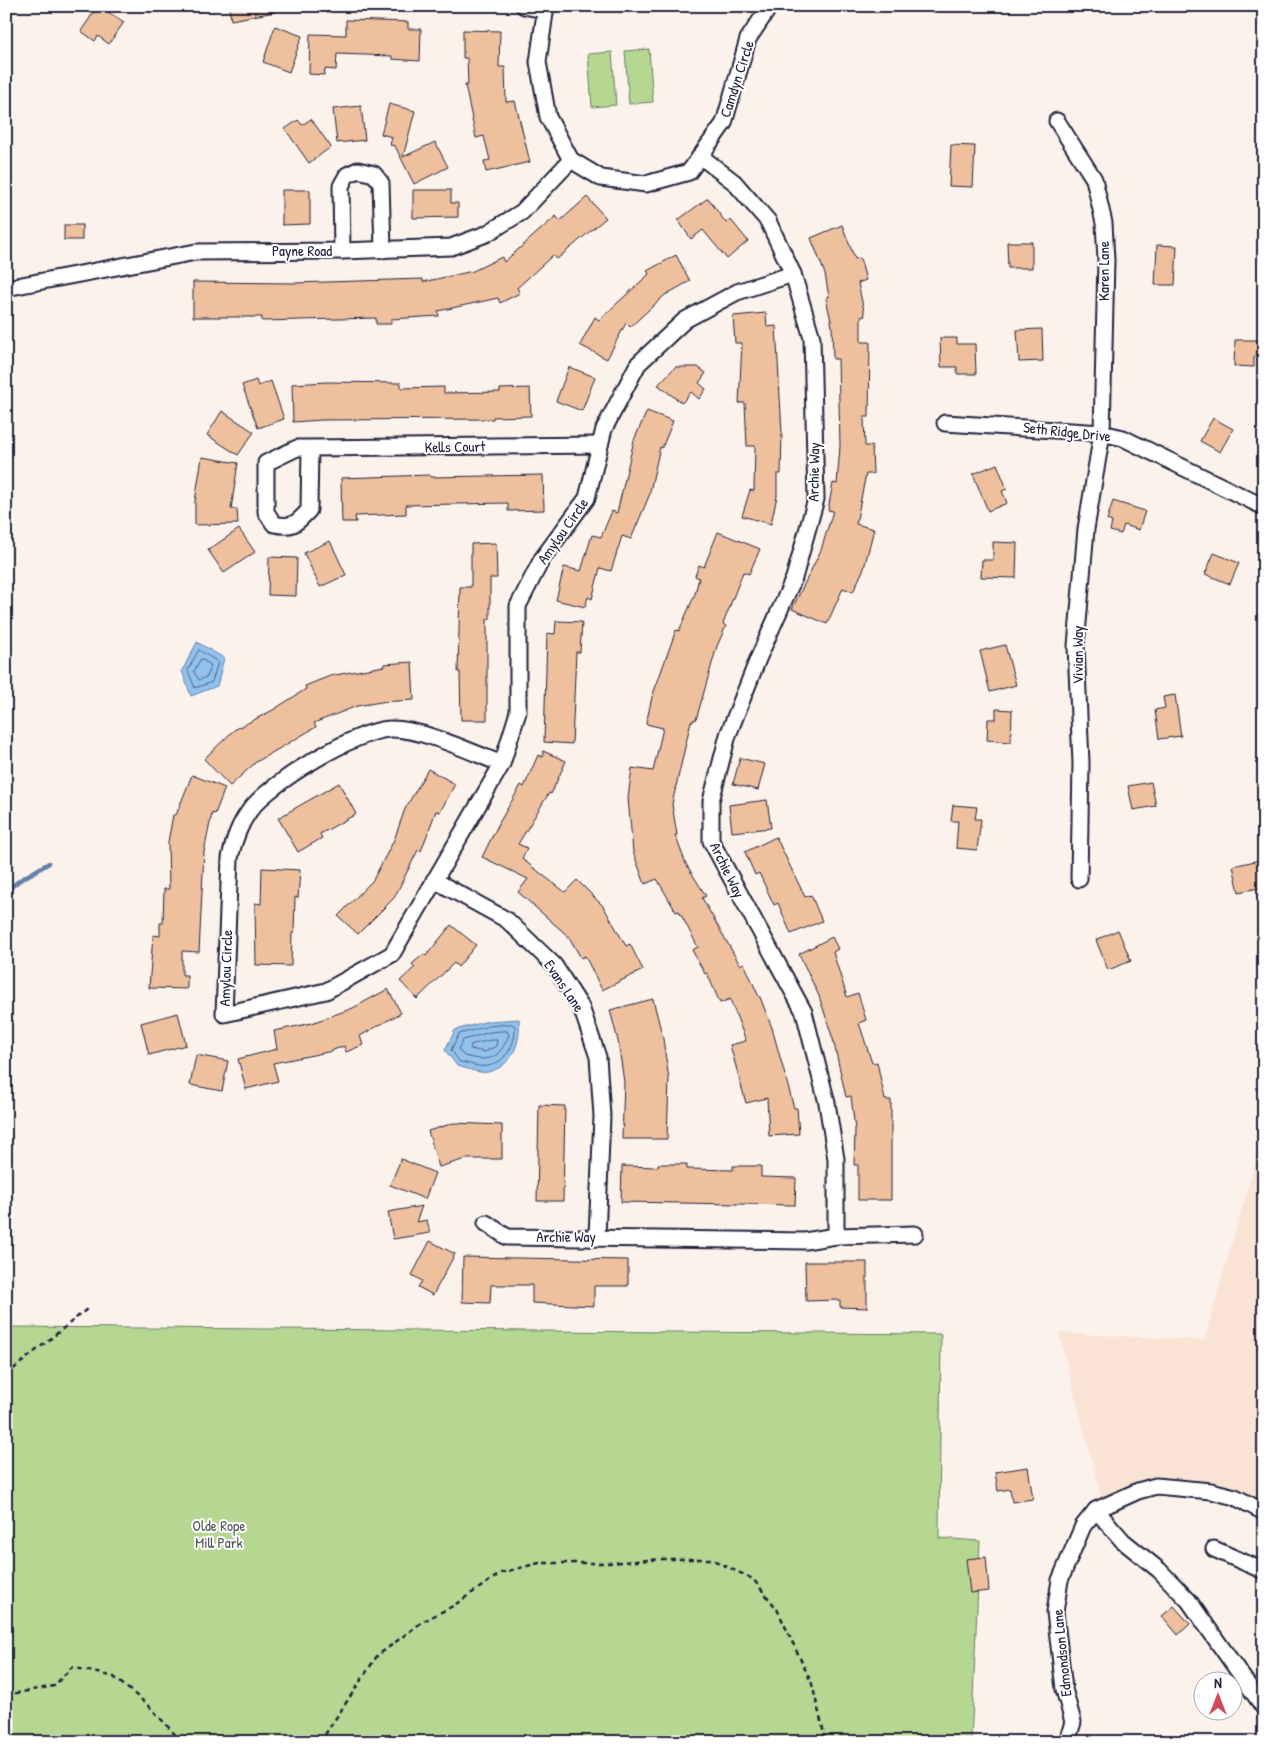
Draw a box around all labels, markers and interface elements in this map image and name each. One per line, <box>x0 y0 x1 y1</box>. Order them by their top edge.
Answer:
street label: Camdyn Circle <box>714 38 759 120</box>
street label: Payne Road <box>272 240 332 261</box>
street label: Karen Lane <box>1093 241 1114 301</box>
street label: Seth Ridge Drive <box>1022 416 1112 447</box>
street label: Kells Court <box>424 435 486 458</box>
street label: Archie Way <box>802 442 825 502</box>
street label: Amylou Circle <box>532 493 593 568</box>
street label: Vivian Way <box>1067 626 1088 684</box>
street label: Archie Way <box>705 838 750 901</box>
street label: Amylou Circle <box>214 929 237 1007</box>
street label: Evans Lane <box>539 956 590 1016</box>
street label: Archie Way <box>536 1226 596 1247</box>
park label: Olde Rope Mill Park <box>193 1515 245 1553</box>
street label: Edmondson Lane <box>1046 1608 1077 1698</box>
north arrow <box>1192 1670 1242 1720</box>
text: N <box>1214 1673 1222 1692</box>

